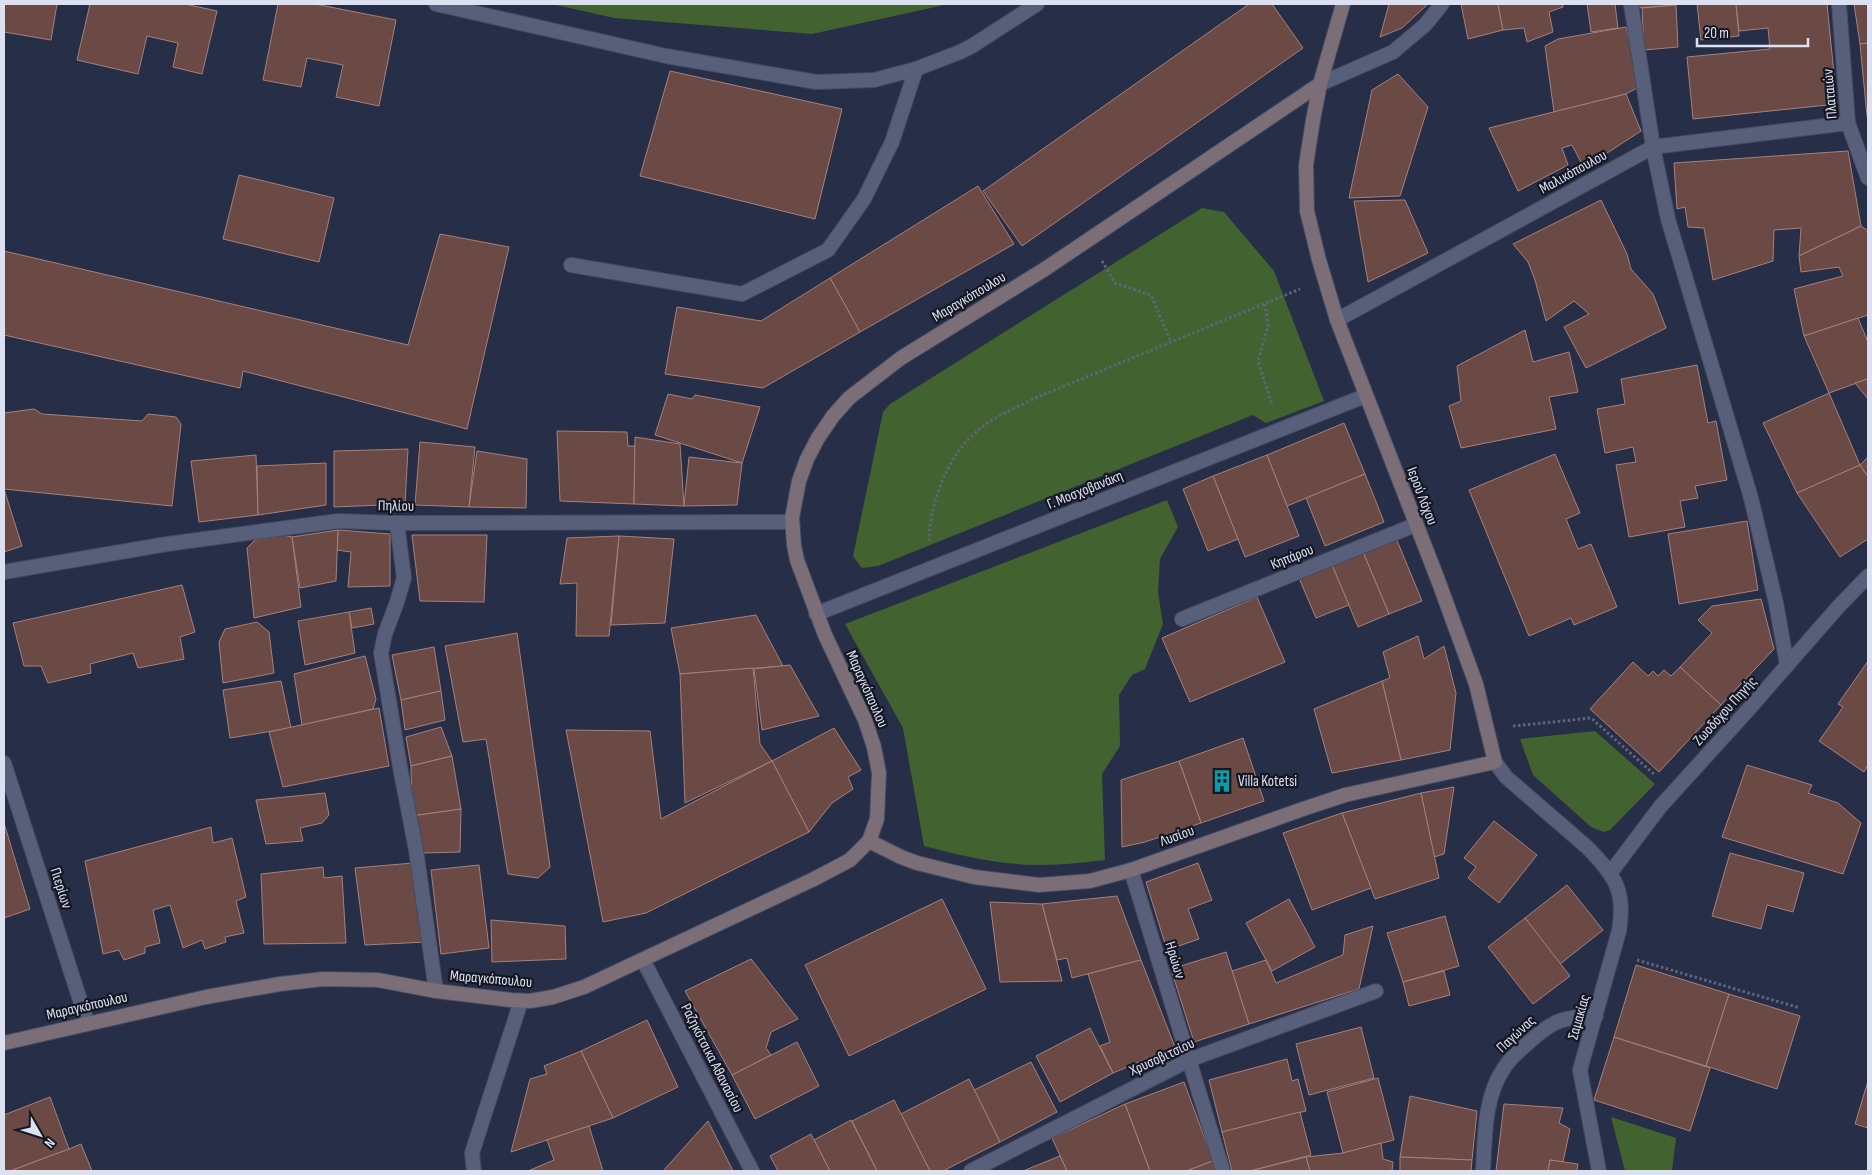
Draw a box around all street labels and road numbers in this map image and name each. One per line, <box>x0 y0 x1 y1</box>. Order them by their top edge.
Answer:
street label: Πλαταιών <box>1818 68 1842 120</box>
street label: Μαλικόπουλου <box>1536 146 1610 198</box>
street label: Μαραγκόπουλου <box>929 268 1009 326</box>
street label: Ιερού Λόχου <box>1402 464 1442 528</box>
street label: Γ. Μοσχοβανάκη <box>1044 466 1126 514</box>
street label: Πηλίου <box>378 496 414 516</box>
street label: Κηπάρου <box>1268 540 1316 574</box>
street label: Μαραγκόπουλου <box>842 647 892 731</box>
street label: Ζωοδόχου Πηγής <box>1689 672 1761 750</box>
street label: Λυσίου <box>1156 821 1197 851</box>
street label: Πιερίων <box>45 865 77 911</box>
street label: Ηρώων <box>1160 939 1190 981</box>
street label: Μαραγκόπουλου <box>449 966 533 992</box>
street label: Μαραγκόπουλου <box>45 987 129 1025</box>
street label: Σαμακίας <box>1563 992 1595 1042</box>
street label: Ραζηκότσικα Αθανασίου <box>676 1000 748 1116</box>
street label: Παγώνας <box>1493 1011 1540 1057</box>
street label: Χρυσοβιτσίου <box>1125 1034 1198 1081</box>

